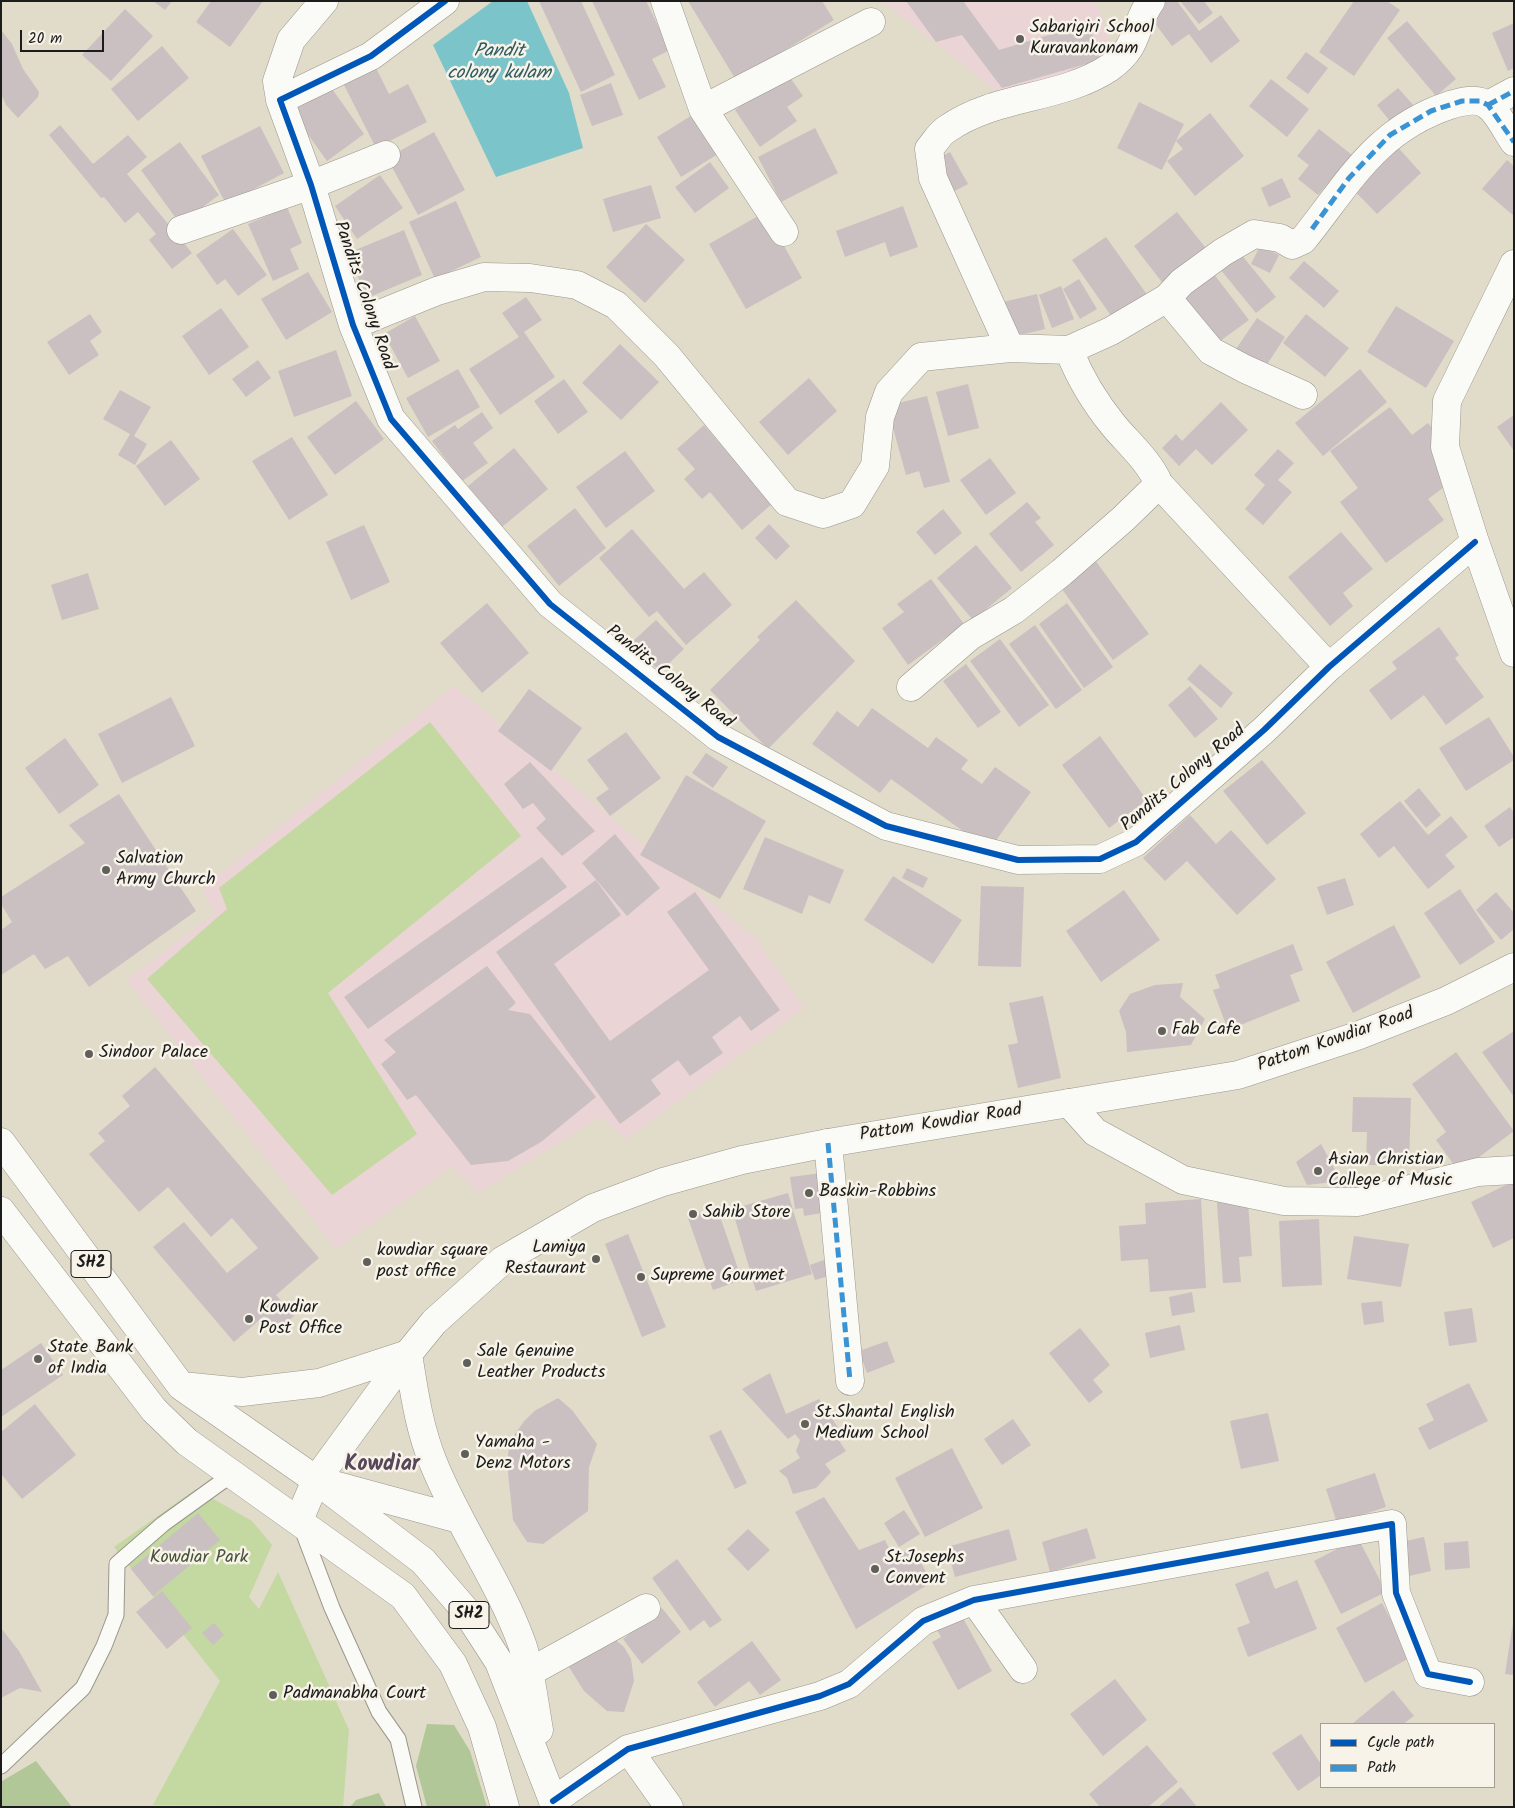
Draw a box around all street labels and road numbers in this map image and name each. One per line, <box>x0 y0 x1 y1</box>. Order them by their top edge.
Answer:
street label: Pandits Colony Road <box>327 219 399 373</box>
street label: Pandits Colony Road <box>601 622 737 734</box>
street label: Pandits Colony Road <box>1117 721 1251 837</box>
street label: Pattom Kowdiar Road <box>1255 1004 1417 1078</box>
street label: Pattom Kowdiar Road <box>858 1101 1024 1147</box>
road number: SH2 <box>71 1250 111 1278</box>
road number: SH2 <box>449 1602 489 1628</box>

